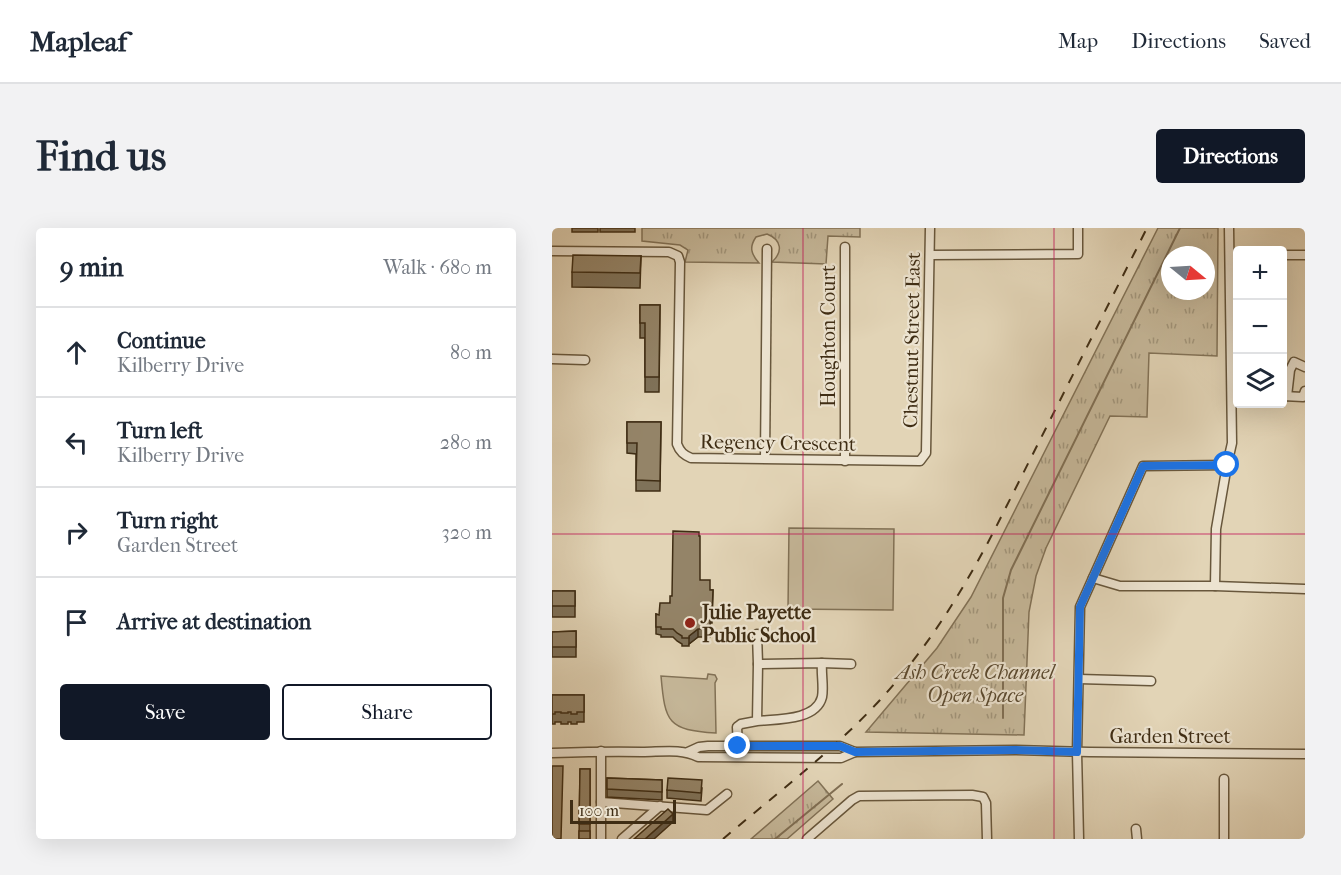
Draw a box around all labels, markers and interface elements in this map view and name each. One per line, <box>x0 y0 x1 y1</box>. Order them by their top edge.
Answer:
text: Mapleaf <box>30 25 127 58</box>
text: Map <box>1058 29 1098 53</box>
text: Directions <box>1131 29 1226 53</box>
text: Saved <box>1259 29 1311 53</box>
button: Directions <box>1156 129 1305 183</box>
text: Find us <box>36 132 166 181</box>
north arrow <box>1161 246 1215 300</box>
map controls <box>1233 246 1287 408</box>
button: + <box>1233 246 1287 300</box>
text: 9 min <box>60 252 124 283</box>
street label: Chestnut Street East <box>899 252 925 428</box>
text: Walk · 680 m <box>383 256 492 279</box>
street label: Houghton Court <box>817 265 840 407</box>
button: − <box>1233 300 1287 354</box>
text: Continue <box>117 328 206 354</box>
icon: ahead <box>60 336 93 369</box>
text: 80 m <box>450 341 492 364</box>
text: Kilberry Drive <box>117 354 244 377</box>
button: layers <box>1233 354 1287 408</box>
text: Turn left <box>117 418 203 444</box>
icon: left <box>60 426 93 459</box>
street label: Regency Crescent <box>700 430 856 456</box>
text: 280 m <box>440 431 492 454</box>
text: Kilberry Drive <box>117 444 244 467</box>
route start <box>1213 451 1239 477</box>
text: Turn right <box>117 508 218 534</box>
icon: right <box>60 516 93 549</box>
text: 320 m <box>442 521 492 544</box>
text: Garden Street <box>117 534 238 557</box>
place label: Julie Payette Public School <box>700 601 816 647</box>
icon: arrive <box>60 606 93 639</box>
text: Arrive at destination <box>117 609 311 635</box>
marker: Julie Payette Public School <box>683 616 697 630</box>
park label: Ash Creek Channel Open Space <box>893 661 1056 707</box>
button: Save <box>60 684 270 740</box>
button: Share <box>282 684 492 740</box>
street label: Garden Street <box>1109 725 1231 748</box>
route end <box>724 732 750 758</box>
scale bar <box>570 797 676 824</box>
text: 100 m <box>579 801 619 820</box>

